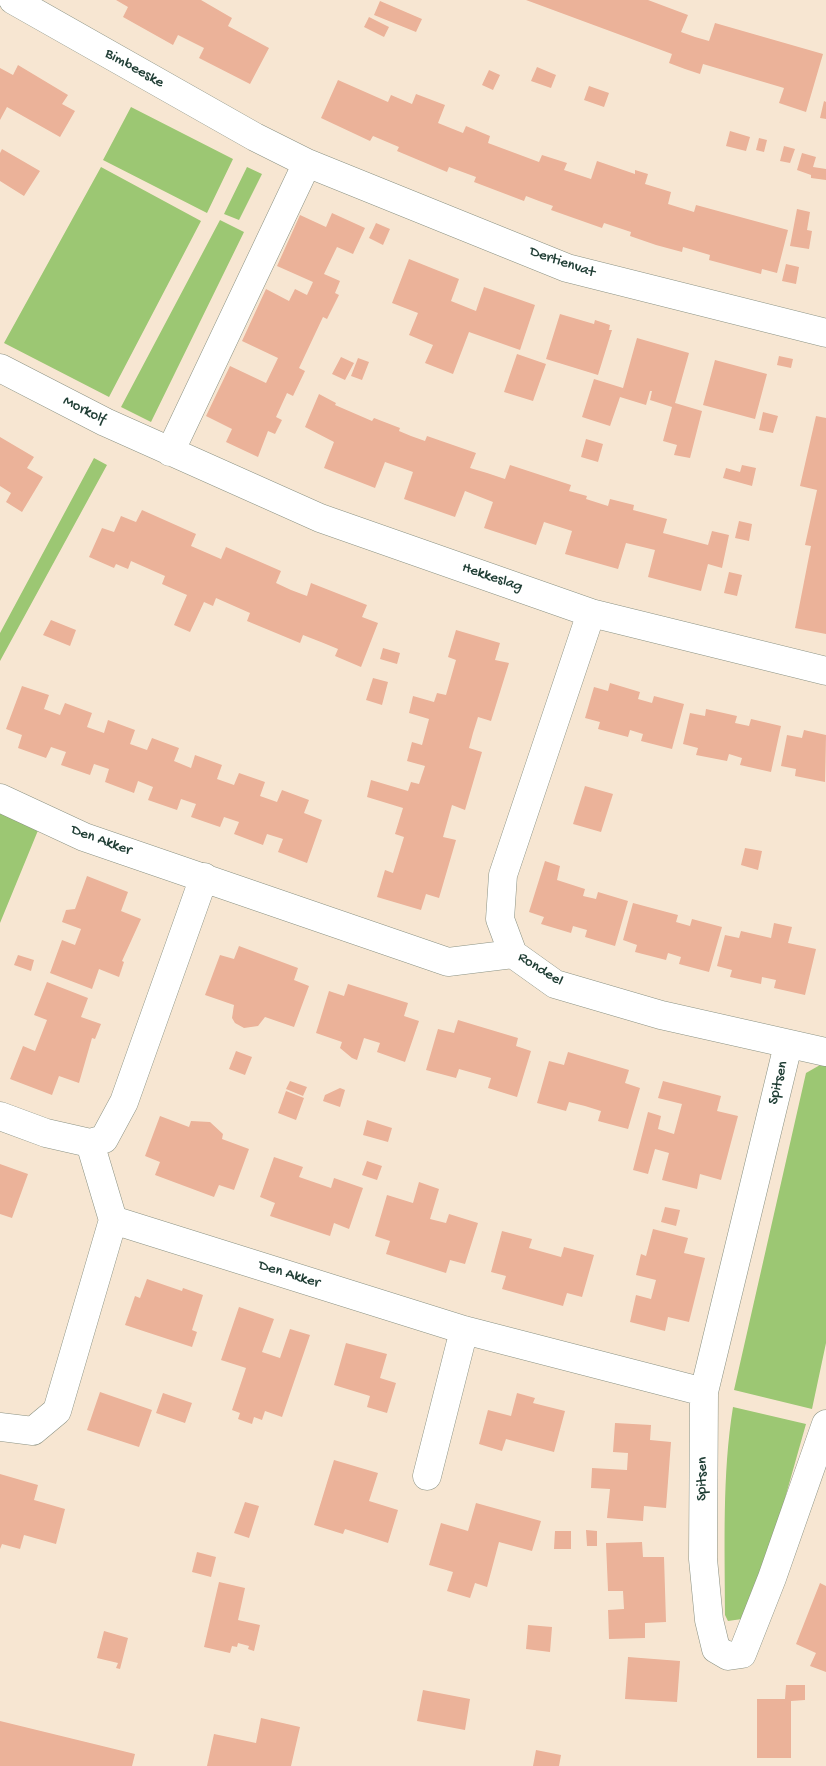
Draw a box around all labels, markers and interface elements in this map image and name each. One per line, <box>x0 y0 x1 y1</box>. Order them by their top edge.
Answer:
street label: Bimbeeske <box>101 45 167 93</box>
street label: Dertienvat <box>527 243 597 283</box>
street label: Morkolf <box>59 393 109 429</box>
street label: Hekkeslag <box>459 559 525 597</box>
street label: Den Akker <box>68 822 134 860</box>
street label: Rondeel <box>514 949 566 991</box>
street label: Spitsen <box>765 1059 793 1107</box>
street label: Den Akker <box>256 1257 322 1293</box>
street label: Spitsen <box>694 1457 712 1501</box>

